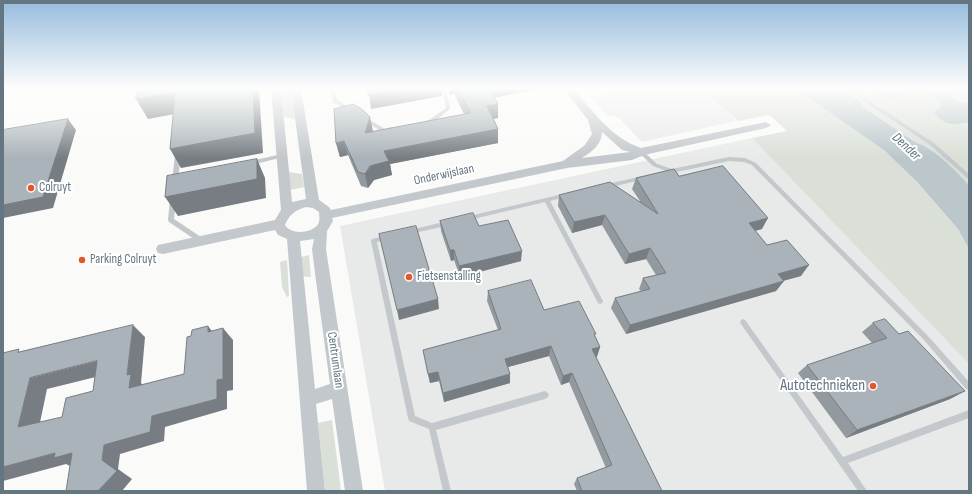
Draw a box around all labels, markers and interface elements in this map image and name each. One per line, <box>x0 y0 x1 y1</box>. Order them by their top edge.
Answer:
water label: Dender <box>888 130 924 164</box>
street label: Onderwijslaan <box>412 161 476 189</box>
place label: Colruyt <box>39 180 71 196</box>
marker: Colruyt <box>26 183 36 193</box>
place label: Parking Colruyt <box>90 252 157 268</box>
marker: Parking Colruyt <box>77 255 87 265</box>
place label: Fietsenstalling <box>417 269 481 285</box>
marker: Fietsenstalling <box>404 272 414 282</box>
street label: Centrumlaan <box>323 331 347 389</box>
place label: Autotechnieken <box>780 376 865 396</box>
marker: Autotechnieken <box>868 381 878 391</box>

